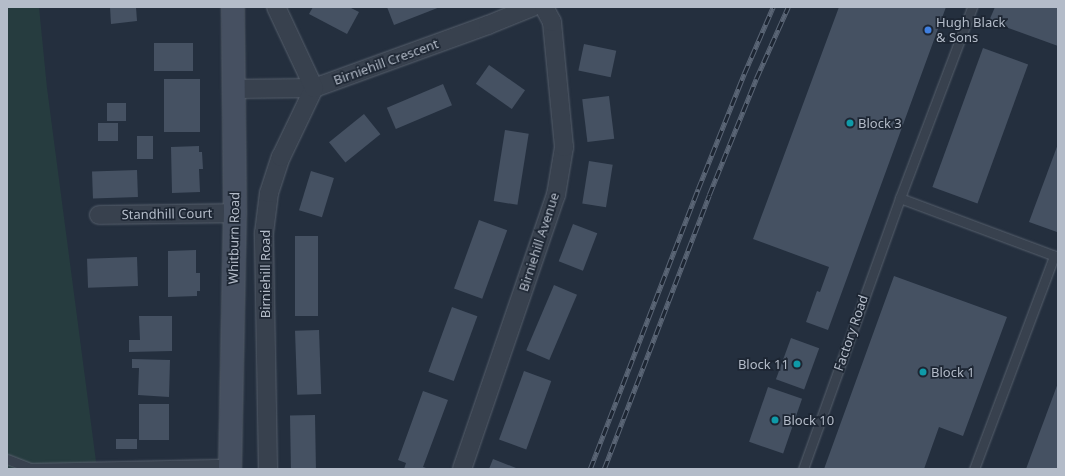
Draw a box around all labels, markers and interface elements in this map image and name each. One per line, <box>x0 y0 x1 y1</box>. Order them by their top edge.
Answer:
place label: Hugh Black & Sons <box>936 15 1005 46</box>
marker: Hugh Black & Sons <box>923 25 933 35</box>
street label: Birniehill Crescent <box>331 36 441 88</box>
place label: Block 3 <box>858 115 902 131</box>
marker: Block 3 <box>845 118 855 128</box>
street label: Birniehill Avenue <box>516 191 562 293</box>
street label: Whitburn Road <box>225 192 243 284</box>
street label: Standhill Court <box>121 205 213 223</box>
street label: Birniehill Road <box>257 230 273 318</box>
street label: Factory Road <box>831 293 871 373</box>
place label: Block 11 <box>738 356 789 372</box>
marker: Block 11 <box>792 359 802 369</box>
place label: Block 1 <box>931 364 975 380</box>
marker: Block 1 <box>918 367 928 377</box>
place label: Block 10 <box>783 412 834 428</box>
marker: Block 10 <box>770 415 780 425</box>

